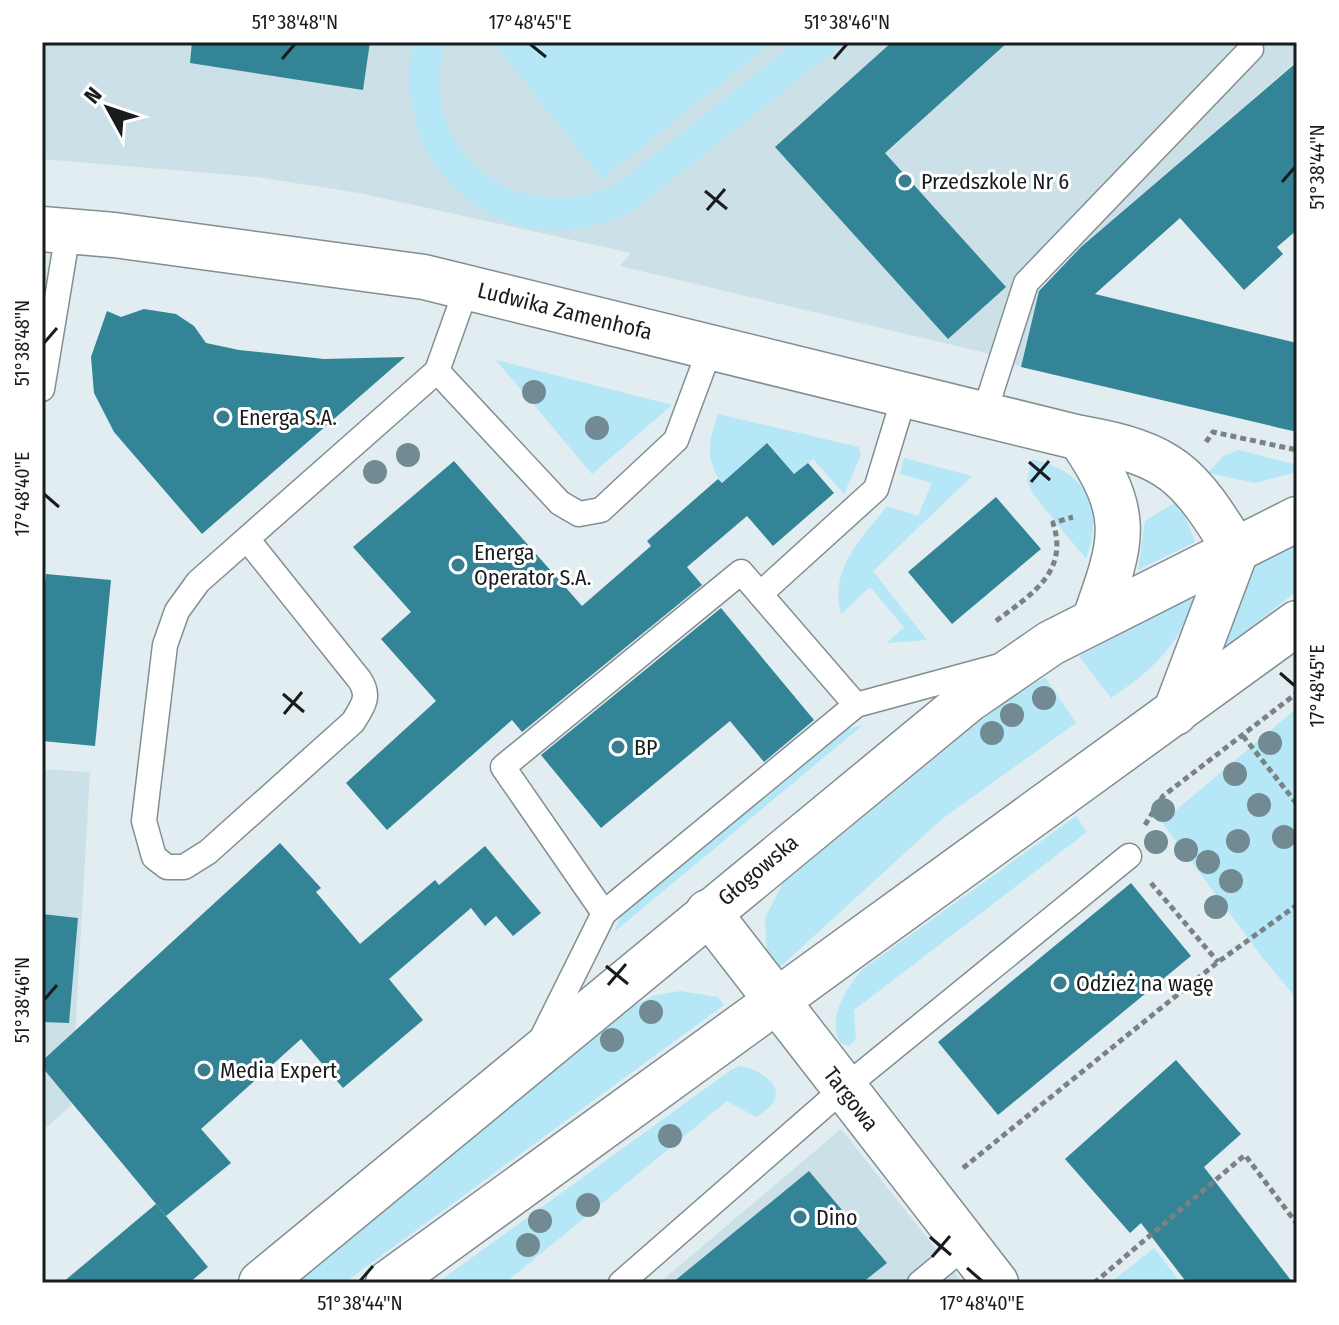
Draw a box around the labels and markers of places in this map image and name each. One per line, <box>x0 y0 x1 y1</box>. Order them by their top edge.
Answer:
place label: Przedszkole Nr 6 <box>921 168 1069 195</box>
marker: Przedszkole Nr 6 <box>896 172 914 190</box>
place label: Energa S.A. <box>239 404 337 431</box>
marker: Energa S.A. <box>214 408 232 426</box>
place label: Energa Operator S.A. <box>474 539 591 591</box>
marker: Energa Operator S.A. <box>449 556 467 574</box>
place label: BP <box>634 734 658 761</box>
marker: BP <box>609 738 627 756</box>
place label: Odzież na wagę <box>1076 970 1214 997</box>
marker: Odzież na wagę <box>1051 974 1069 992</box>
place label: Media Expert <box>220 1057 338 1084</box>
marker: Media Expert <box>195 1061 213 1079</box>
place label: Dino <box>816 1204 858 1231</box>
marker: Dino <box>791 1208 809 1226</box>

